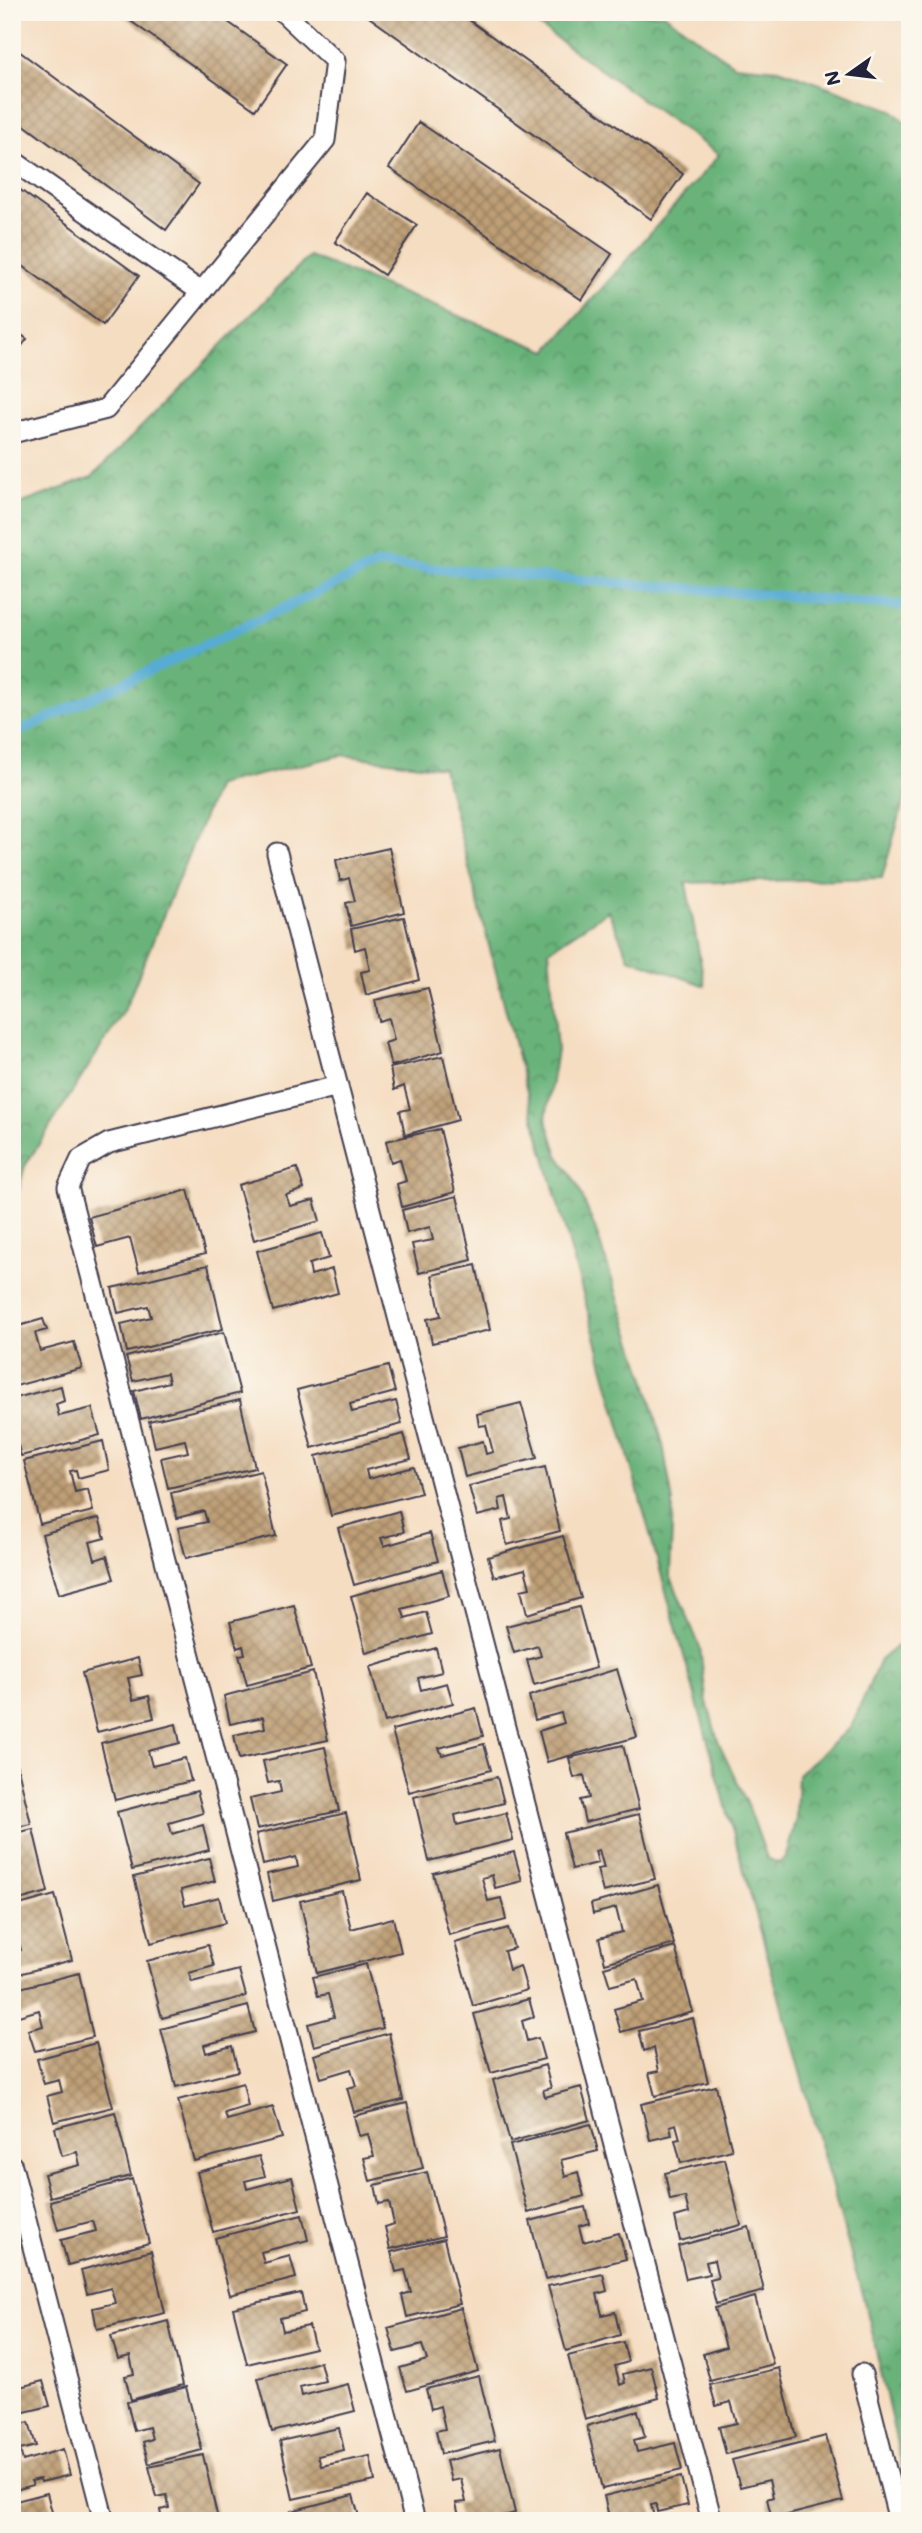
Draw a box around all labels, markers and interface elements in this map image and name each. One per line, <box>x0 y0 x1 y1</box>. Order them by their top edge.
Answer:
north arrow <box>814 38 884 108</box>
text: N <box>818 68 846 88</box>

